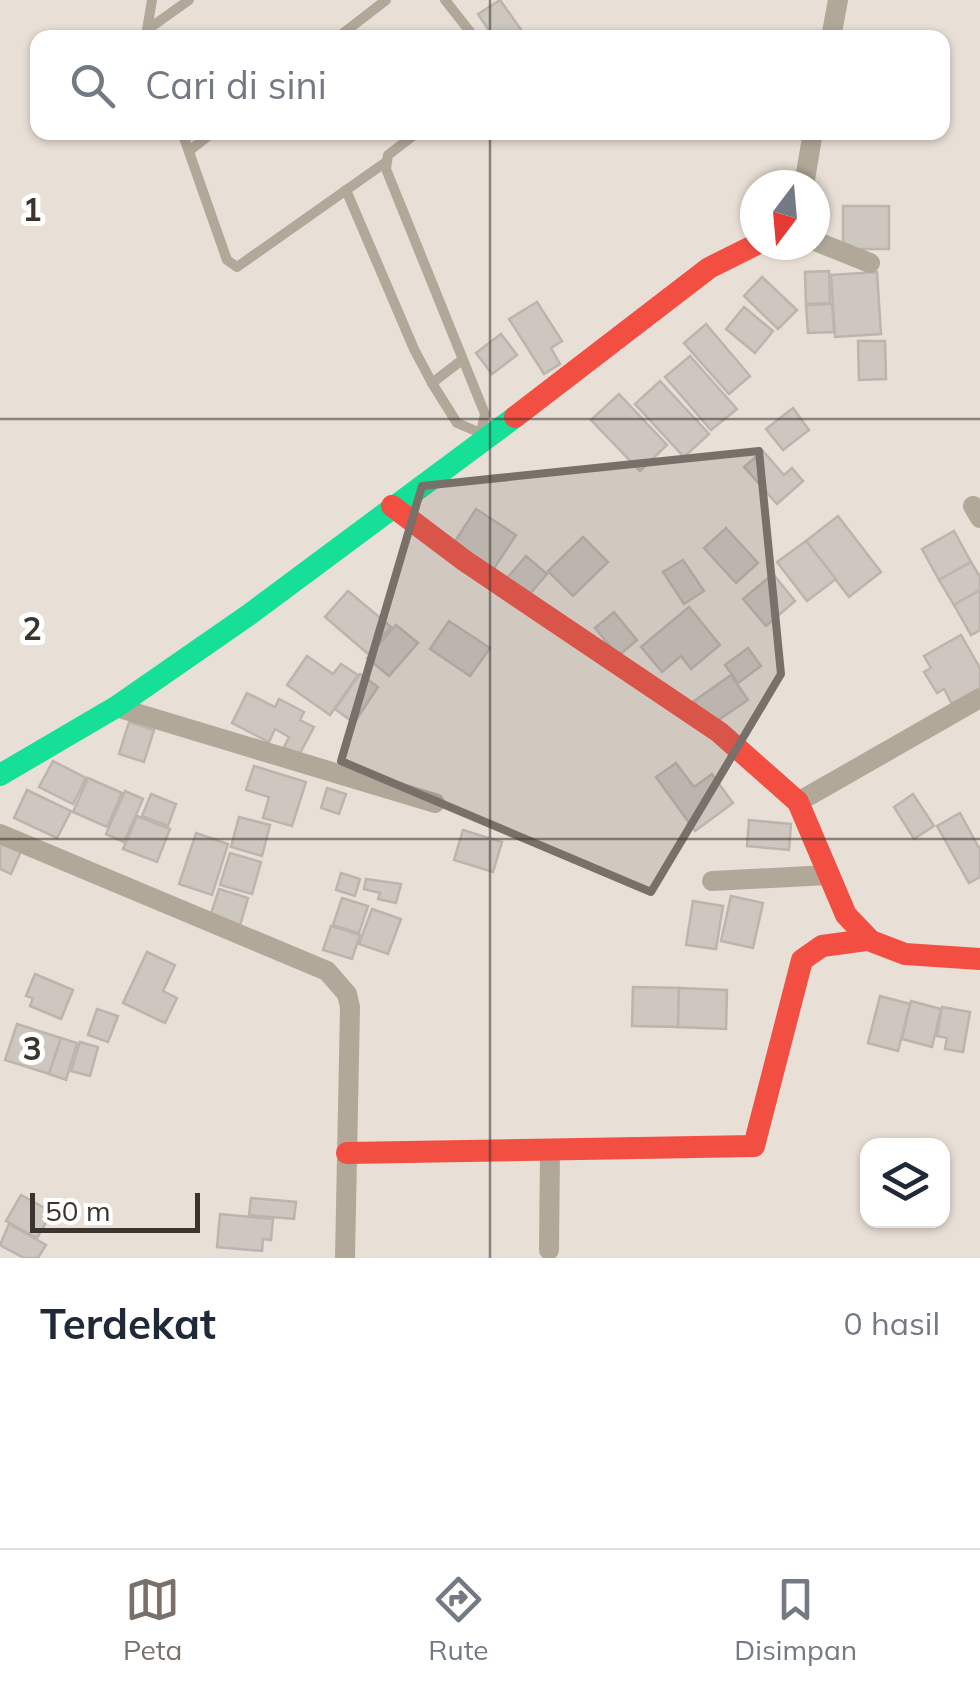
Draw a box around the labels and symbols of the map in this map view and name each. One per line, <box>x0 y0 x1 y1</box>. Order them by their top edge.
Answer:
north arrow <box>740 170 830 260</box>
text: 1 <box>22 189 42 229</box>
text: 2 <box>22 608 42 648</box>
text: 3 <box>22 1028 42 1068</box>
scale bar <box>30 1188 200 1232</box>

